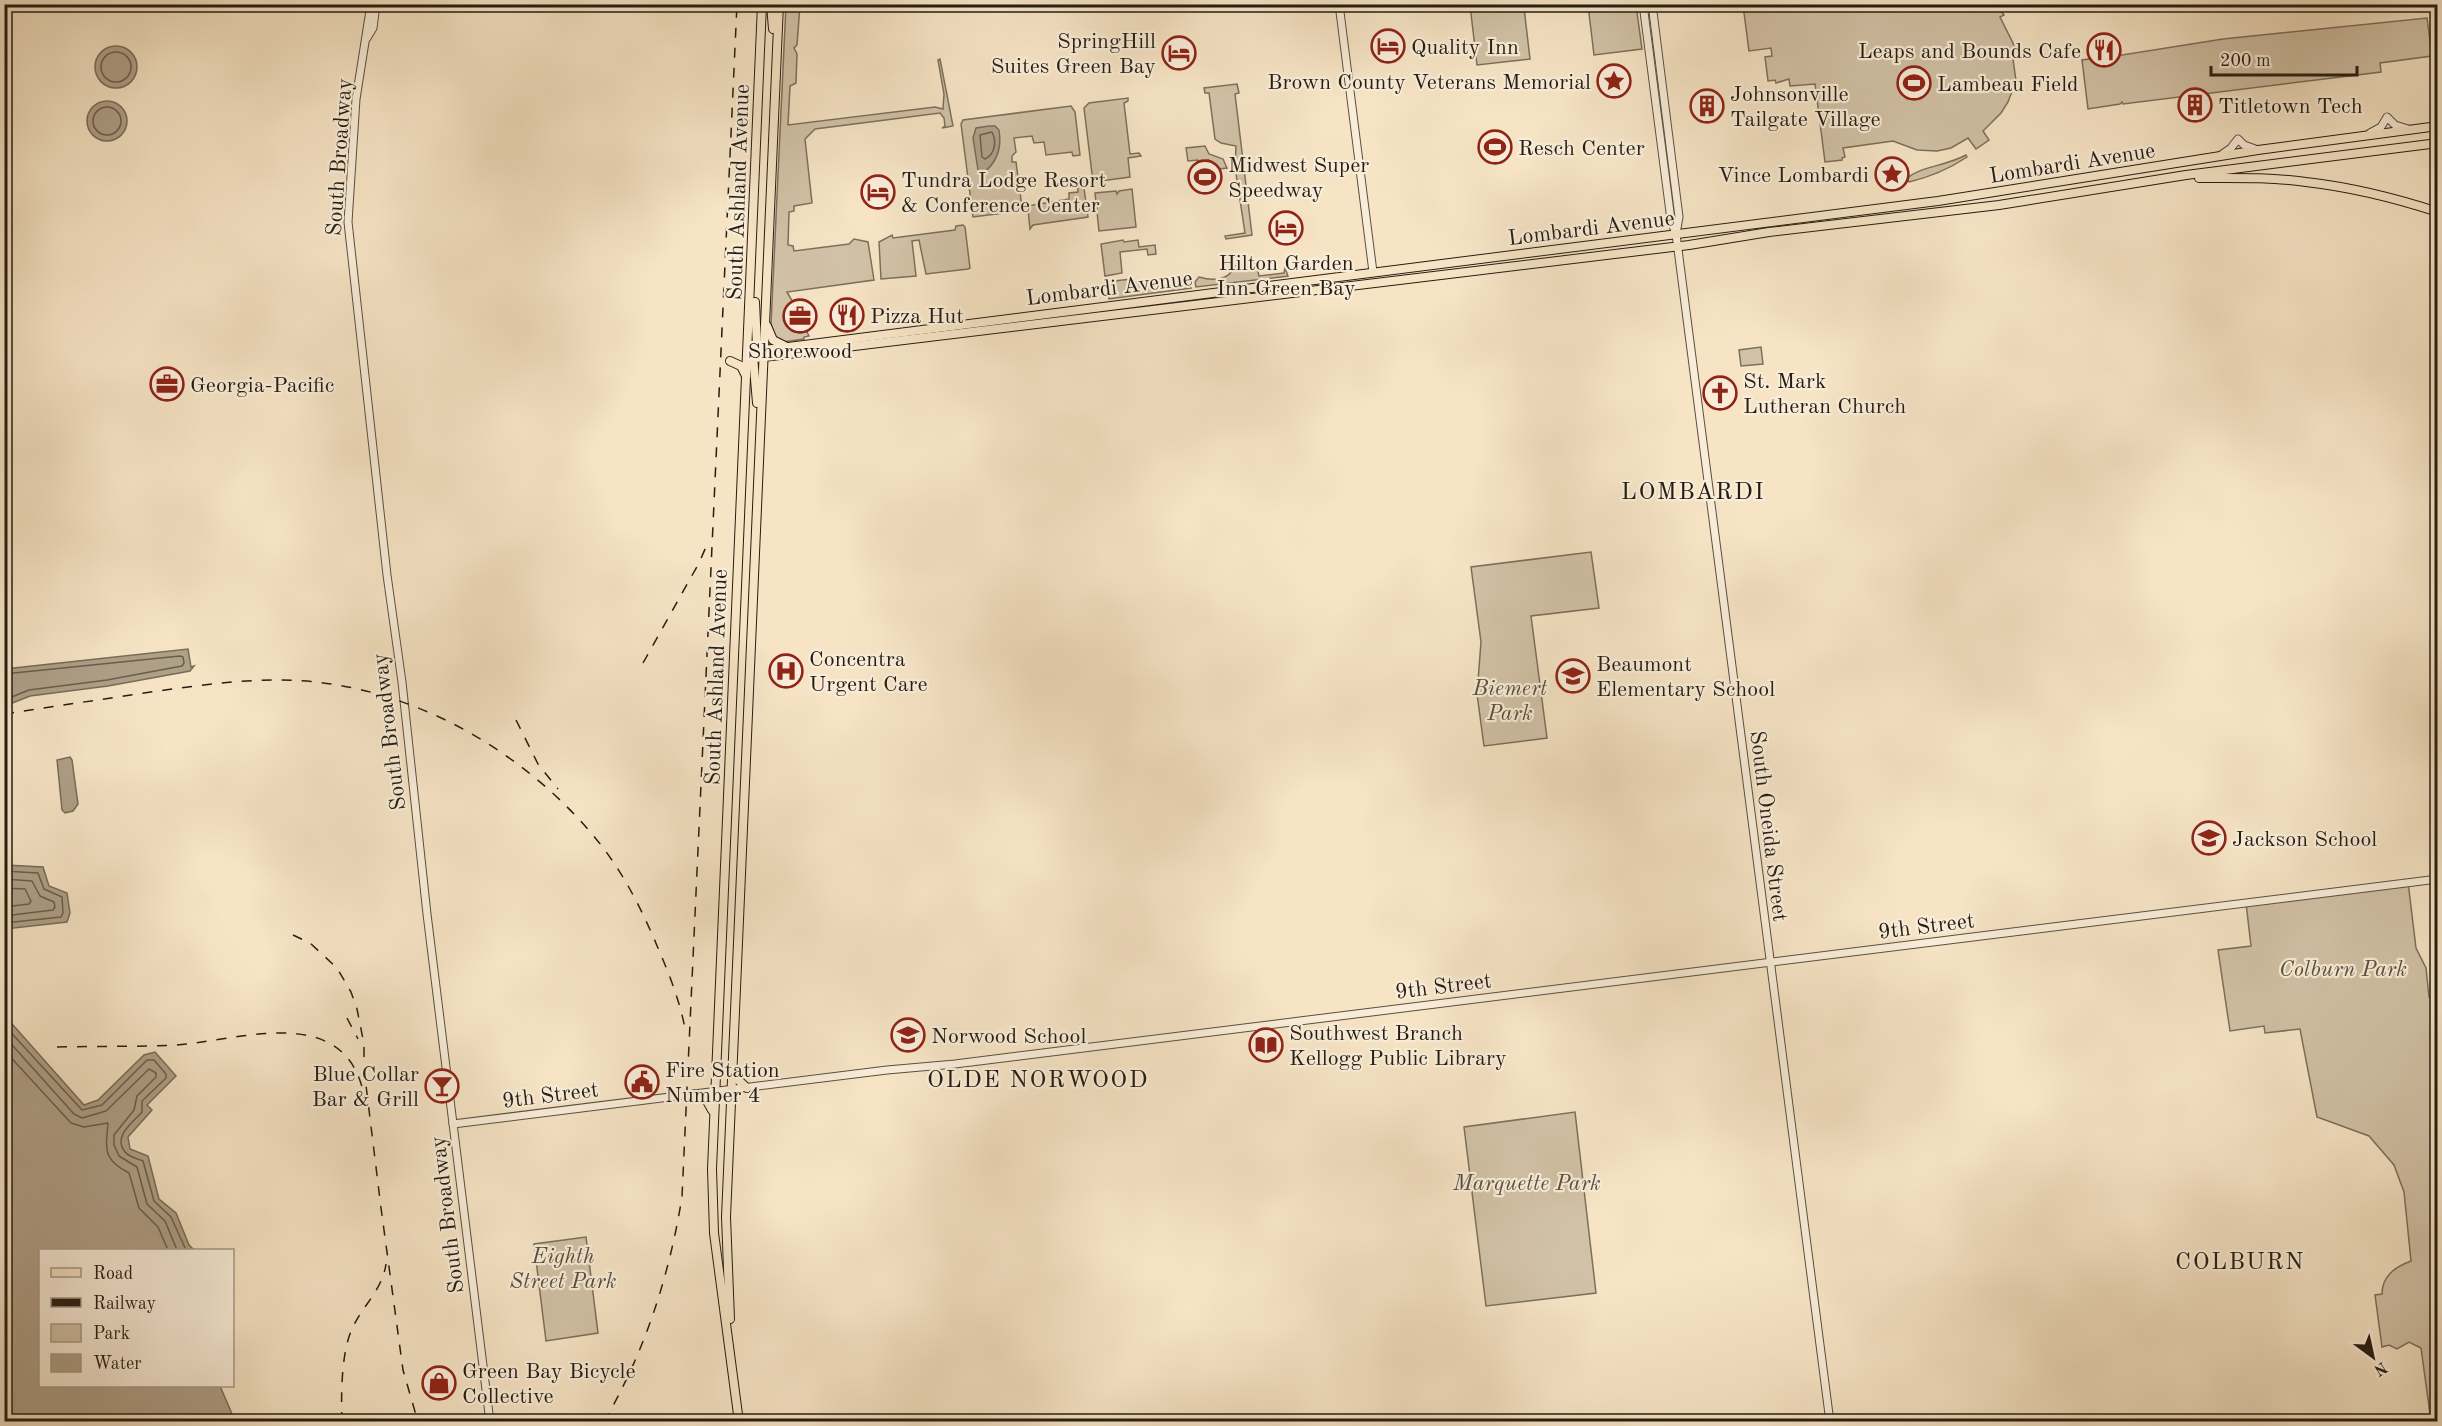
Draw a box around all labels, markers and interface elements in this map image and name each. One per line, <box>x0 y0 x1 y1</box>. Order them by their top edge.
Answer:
hotel icon: Quality Inn <box>1370 28 1406 64</box>
place label: SpringHill Suites Green Bay <box>991 31 1156 78</box>
restaurant icon: Leaps and Bounds Cafe <box>2086 32 2122 68</box>
hotel icon: SpringHill Suites Green Bay <box>1161 35 1197 71</box>
place label: Quality Inn <box>1411 37 1519 59</box>
scale bar <box>2211 39 2356 77</box>
place label: Leaps and Bounds Cafe <box>1858 41 2081 63</box>
text: 200 m <box>2220 52 2271 70</box>
place icon: Brown County Veterans Memorial <box>1596 63 1632 99</box>
sports icon: Lambeau Field <box>1896 65 1932 101</box>
place label: Brown County Veterans Memorial <box>1267 72 1591 94</box>
place label: Lambeau Field <box>1937 74 2079 96</box>
street label: South Broadway <box>324 77 357 237</box>
street label: South Ashland Avenue <box>724 83 754 301</box>
place label: Johnsonville Tailgate Village <box>1730 84 1881 131</box>
building icon: Titletown Tech <box>2177 87 2213 123</box>
building icon: Johnsonville Tailgate Village <box>1689 88 1725 124</box>
place label: Titletown Tech <box>2218 96 2363 118</box>
sports icon: Resch Center <box>1477 129 1513 165</box>
place label: Resch Center <box>1518 138 1645 160</box>
street label: Lombardi Avenue <box>1988 140 2157 188</box>
place label: Midwest Super Speedway <box>1228 155 1369 202</box>
place icon: Vince Lombardi <box>1874 156 1910 192</box>
sports icon: Midwest Super Speedway <box>1187 159 1223 195</box>
place label: Vince Lombardi <box>1718 165 1869 187</box>
place label: Tundra Lodge Resort & Conference Center <box>901 170 1106 217</box>
hotel icon: Tundra Lodge Resort & Conference Center <box>860 174 896 210</box>
street label: Lombardi Avenue <box>1507 208 1676 250</box>
hotel icon: Hilton Garden Inn Green Bay <box>1268 210 1304 246</box>
place label: Hilton Garden Inn Green Bay <box>1216 253 1356 300</box>
street label: Lombardi Avenue <box>1025 268 1194 310</box>
restaurant icon: Pizza Hut <box>829 297 865 333</box>
office icon: Shorewood <box>782 298 818 334</box>
place label: Pizza Hut <box>870 306 964 328</box>
place label: Shorewood <box>748 341 852 363</box>
office icon: Georgia-Pacific <box>149 366 185 402</box>
place label: St. Mark Lutheran Church <box>1743 371 1906 418</box>
place label: Georgia-Pacific <box>190 375 334 397</box>
church icon: St. Mark Lutheran Church <box>1702 375 1738 411</box>
district label: LOMBARDI <box>1621 481 1765 505</box>
street label: South Ashland Avenue <box>702 568 732 786</box>
place label: Concentra Urgent Care <box>809 649 928 696</box>
street label: South Broadway <box>369 652 411 812</box>
hospital icon: Concentra Urgent Care <box>768 653 804 689</box>
place label: Beaumont Elementary School <box>1596 654 1775 701</box>
school or university icon: Beaumont Elementary School <box>1555 658 1591 694</box>
park label: Biemert Park <box>1472 678 1548 725</box>
street label: South Oneida Street <box>1745 729 1791 923</box>
school or university icon: Jackson School <box>2191 820 2227 856</box>
place label: Jackson School <box>2232 829 2377 851</box>
street label: 9th Street <box>1877 910 1976 944</box>
park label: Colburn Park <box>2279 959 2407 981</box>
street label: 9th Street <box>1394 970 1493 1004</box>
school or university icon: Norwood School <box>890 1017 926 1053</box>
place label: Southwest Branch Kellogg Public Library <box>1289 1023 1507 1070</box>
place label: Norwood School <box>931 1026 1086 1048</box>
library icon: Southwest Branch Kellogg Public Library <box>1248 1027 1284 1063</box>
place label: Fire Station Number 4 <box>665 1060 780 1107</box>
place label: Blue Collar Bar & Grill <box>312 1064 419 1111</box>
public building icon: Fire Station Number 4 <box>624 1064 660 1100</box>
bar icon: Blue Collar Bar & Grill <box>424 1068 460 1104</box>
district label: OLDE NORWOOD <box>927 1069 1149 1093</box>
street label: 9th Street <box>501 1079 600 1113</box>
street label: South Broadway <box>427 1135 469 1295</box>
park label: Marquette Park <box>1452 1173 1601 1195</box>
park label: Eighth Street Park <box>510 1246 617 1293</box>
legend <box>39 1249 234 1387</box>
district label: COLBURN <box>2175 1251 2305 1275</box>
text: Road <box>93 1265 133 1283</box>
text: Railway <box>93 1295 156 1313</box>
text: Park <box>93 1325 130 1343</box>
north arrow <box>2343 1327 2403 1387</box>
text: Water <box>93 1355 142 1373</box>
text: N <box>2370 1358 2390 1378</box>
place label: Green Bay Bicycle Collective <box>462 1361 636 1408</box>
shop icon: Green Bay Bicycle Collective <box>421 1365 457 1401</box>

